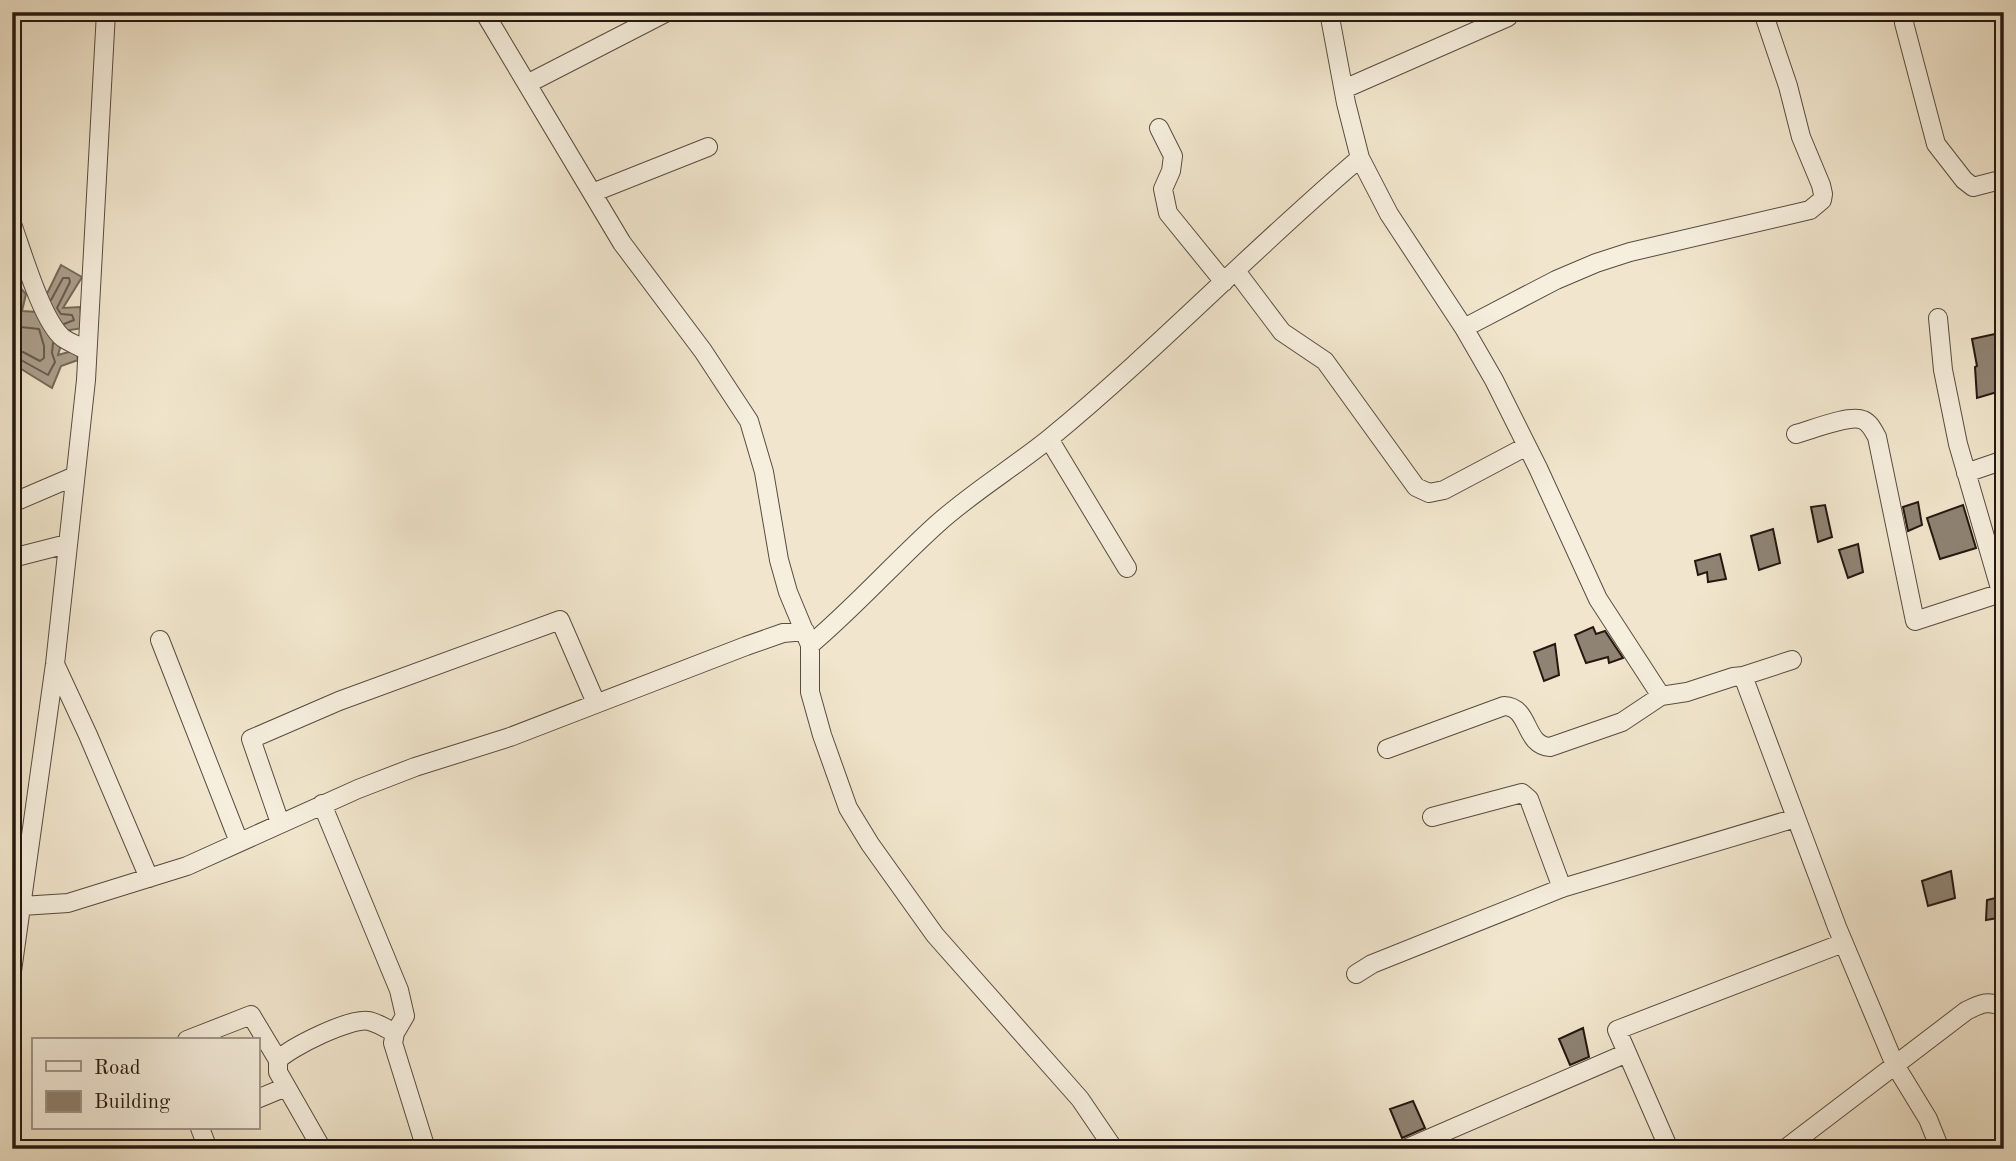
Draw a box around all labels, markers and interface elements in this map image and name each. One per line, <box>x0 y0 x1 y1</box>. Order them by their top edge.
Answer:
legend <box>32 1038 259 1130</box>
text: Road <box>94 1058 141 1079</box>
text: Building <box>94 1092 171 1113</box>

